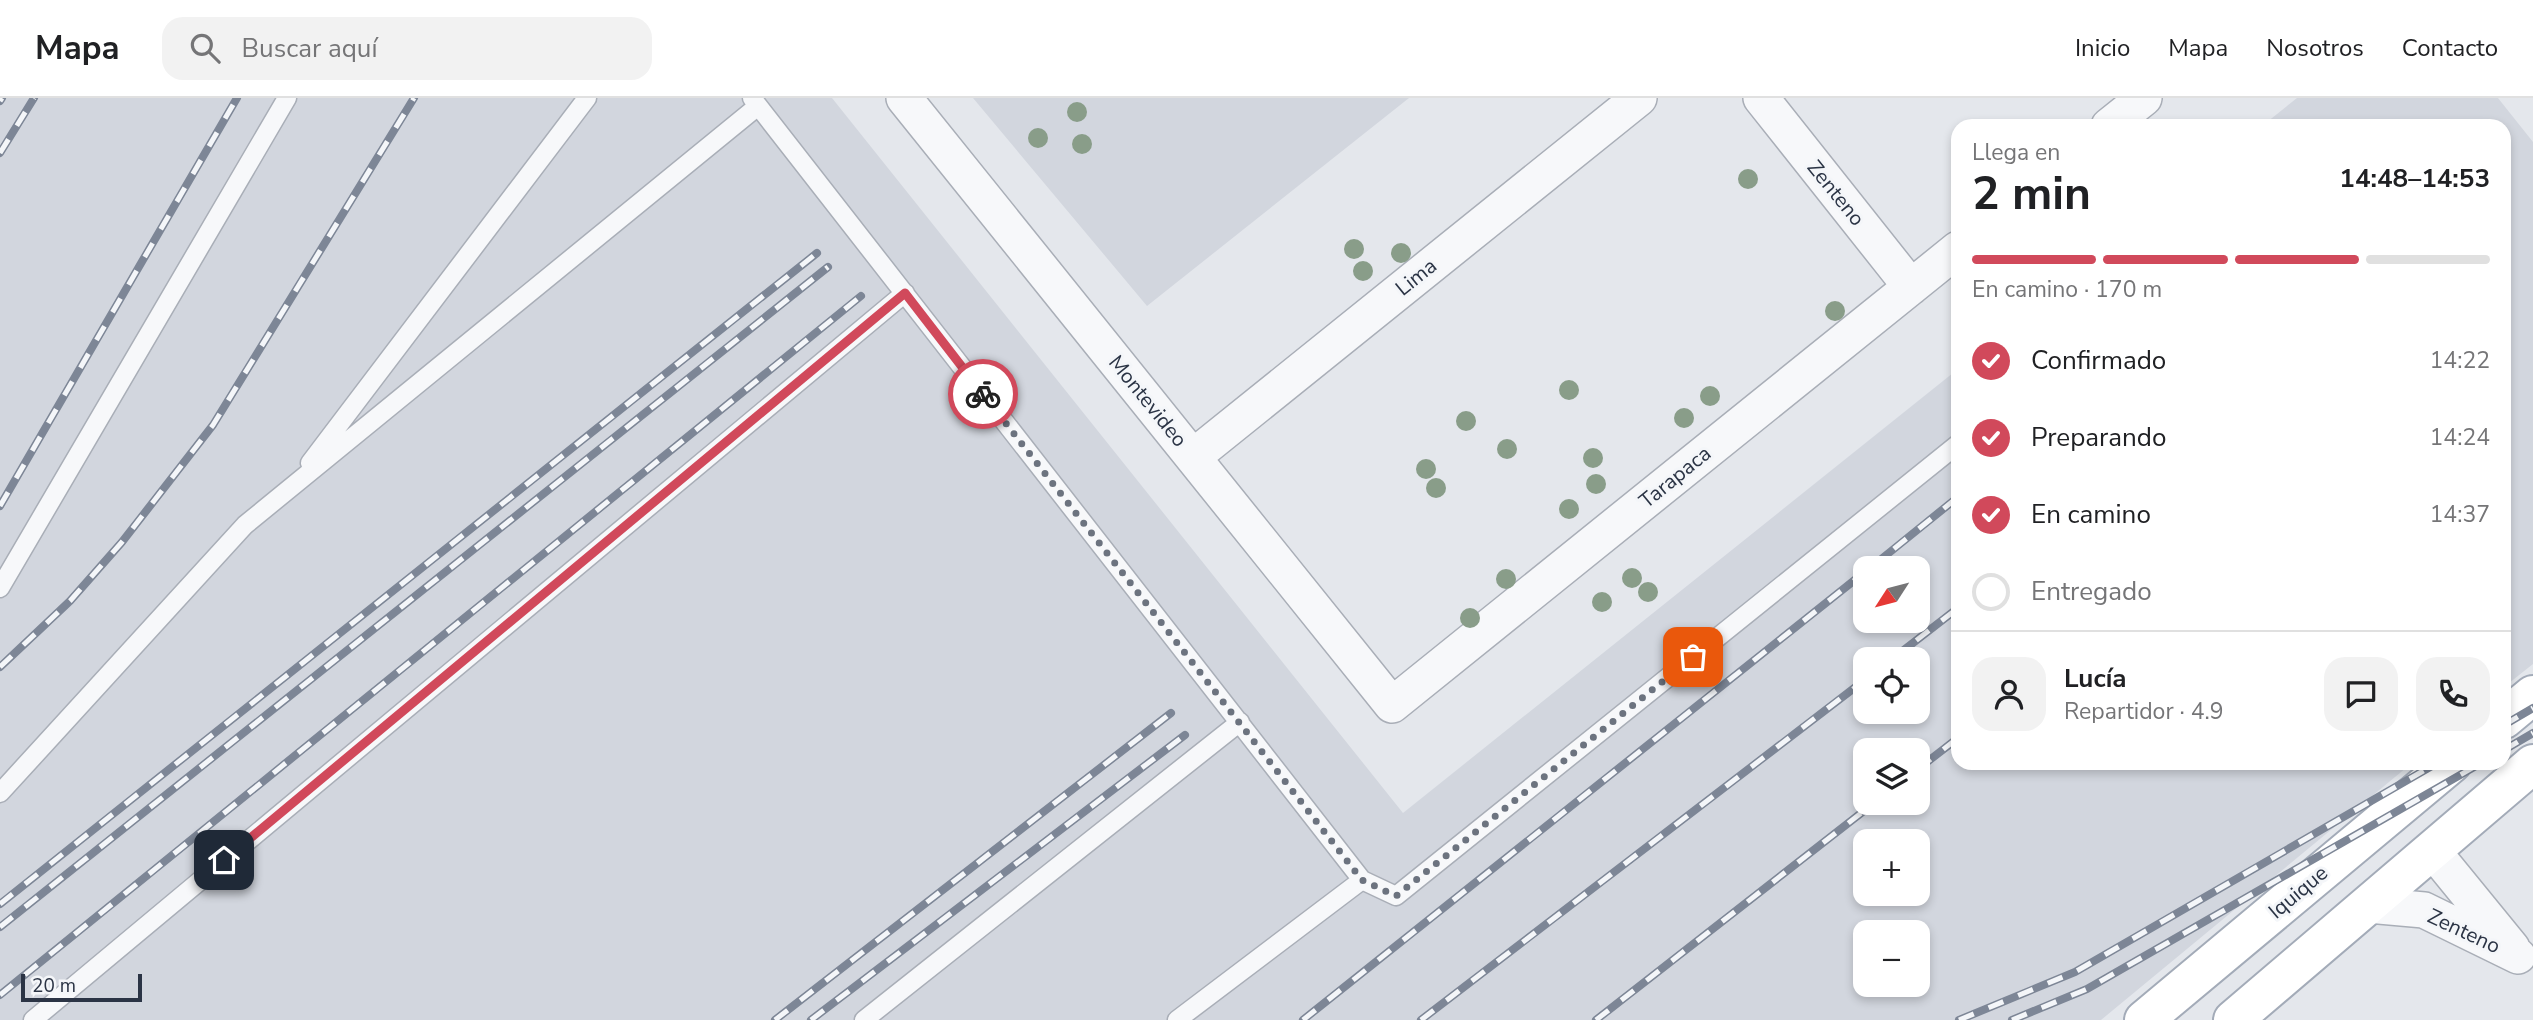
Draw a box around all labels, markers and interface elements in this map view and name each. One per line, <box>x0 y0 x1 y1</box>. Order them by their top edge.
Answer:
search box <box>162 17 652 80</box>
text: Mapa <box>35 26 120 71</box>
icon: search <box>186 29 224 67</box>
text: Buscar aquí <box>242 31 377 66</box>
text: Inicio <box>2075 32 2130 64</box>
text: Mapa <box>2168 32 2228 64</box>
text: Nosotros <box>2266 32 2364 64</box>
text: Contacto <box>2402 32 2498 64</box>
text: Llega en <box>1972 137 2060 168</box>
street label: Zenteno <box>1801 154 1871 232</box>
text: 14:48–14:53 <box>2339 161 2490 196</box>
text: 2 min <box>1972 162 2091 225</box>
street label: Lima <box>1390 252 1442 302</box>
text: En camino · 170 m <box>1972 274 2162 305</box>
icon: check <box>1972 342 2010 380</box>
text: Confirmado <box>2031 343 2166 378</box>
text: 14:22 <box>2430 345 2490 376</box>
street label: Montevideo <box>1102 349 1194 453</box>
courier <box>948 359 1018 429</box>
icon: bike <box>964 375 1002 413</box>
icon: check <box>1972 419 2010 457</box>
text: Preparando <box>2031 420 2166 455</box>
text: 14:24 <box>2430 422 2490 453</box>
street label: Tarapaca <box>1633 439 1717 515</box>
icon: check <box>1972 496 2010 534</box>
text: En camino <box>2031 497 2151 532</box>
text: 14:37 <box>2430 499 2490 530</box>
north arrow <box>1853 556 1930 634</box>
map controls <box>1853 556 1930 997</box>
text: Entregado <box>2031 574 2152 609</box>
pin <box>1663 627 1723 687</box>
icon: bag <box>1674 638 1712 676</box>
button: locate <box>1853 647 1930 724</box>
button: person <box>1972 657 2046 731</box>
button: chat <box>2324 657 2398 731</box>
button: phone <box>2416 657 2490 731</box>
text: Lucía <box>2064 661 2127 696</box>
text: Repartidor · 4.9 <box>2064 696 2224 727</box>
button: layers <box>1853 738 1930 815</box>
button: + <box>1853 829 1930 906</box>
pin <box>194 830 254 890</box>
icon: home <box>205 841 243 879</box>
street label: Iquique <box>2262 859 2334 925</box>
street label: Zenteno <box>2423 902 2505 960</box>
button: − <box>1853 920 1930 997</box>
scale bar <box>21 971 142 1003</box>
text: 20 m <box>32 973 76 999</box>

